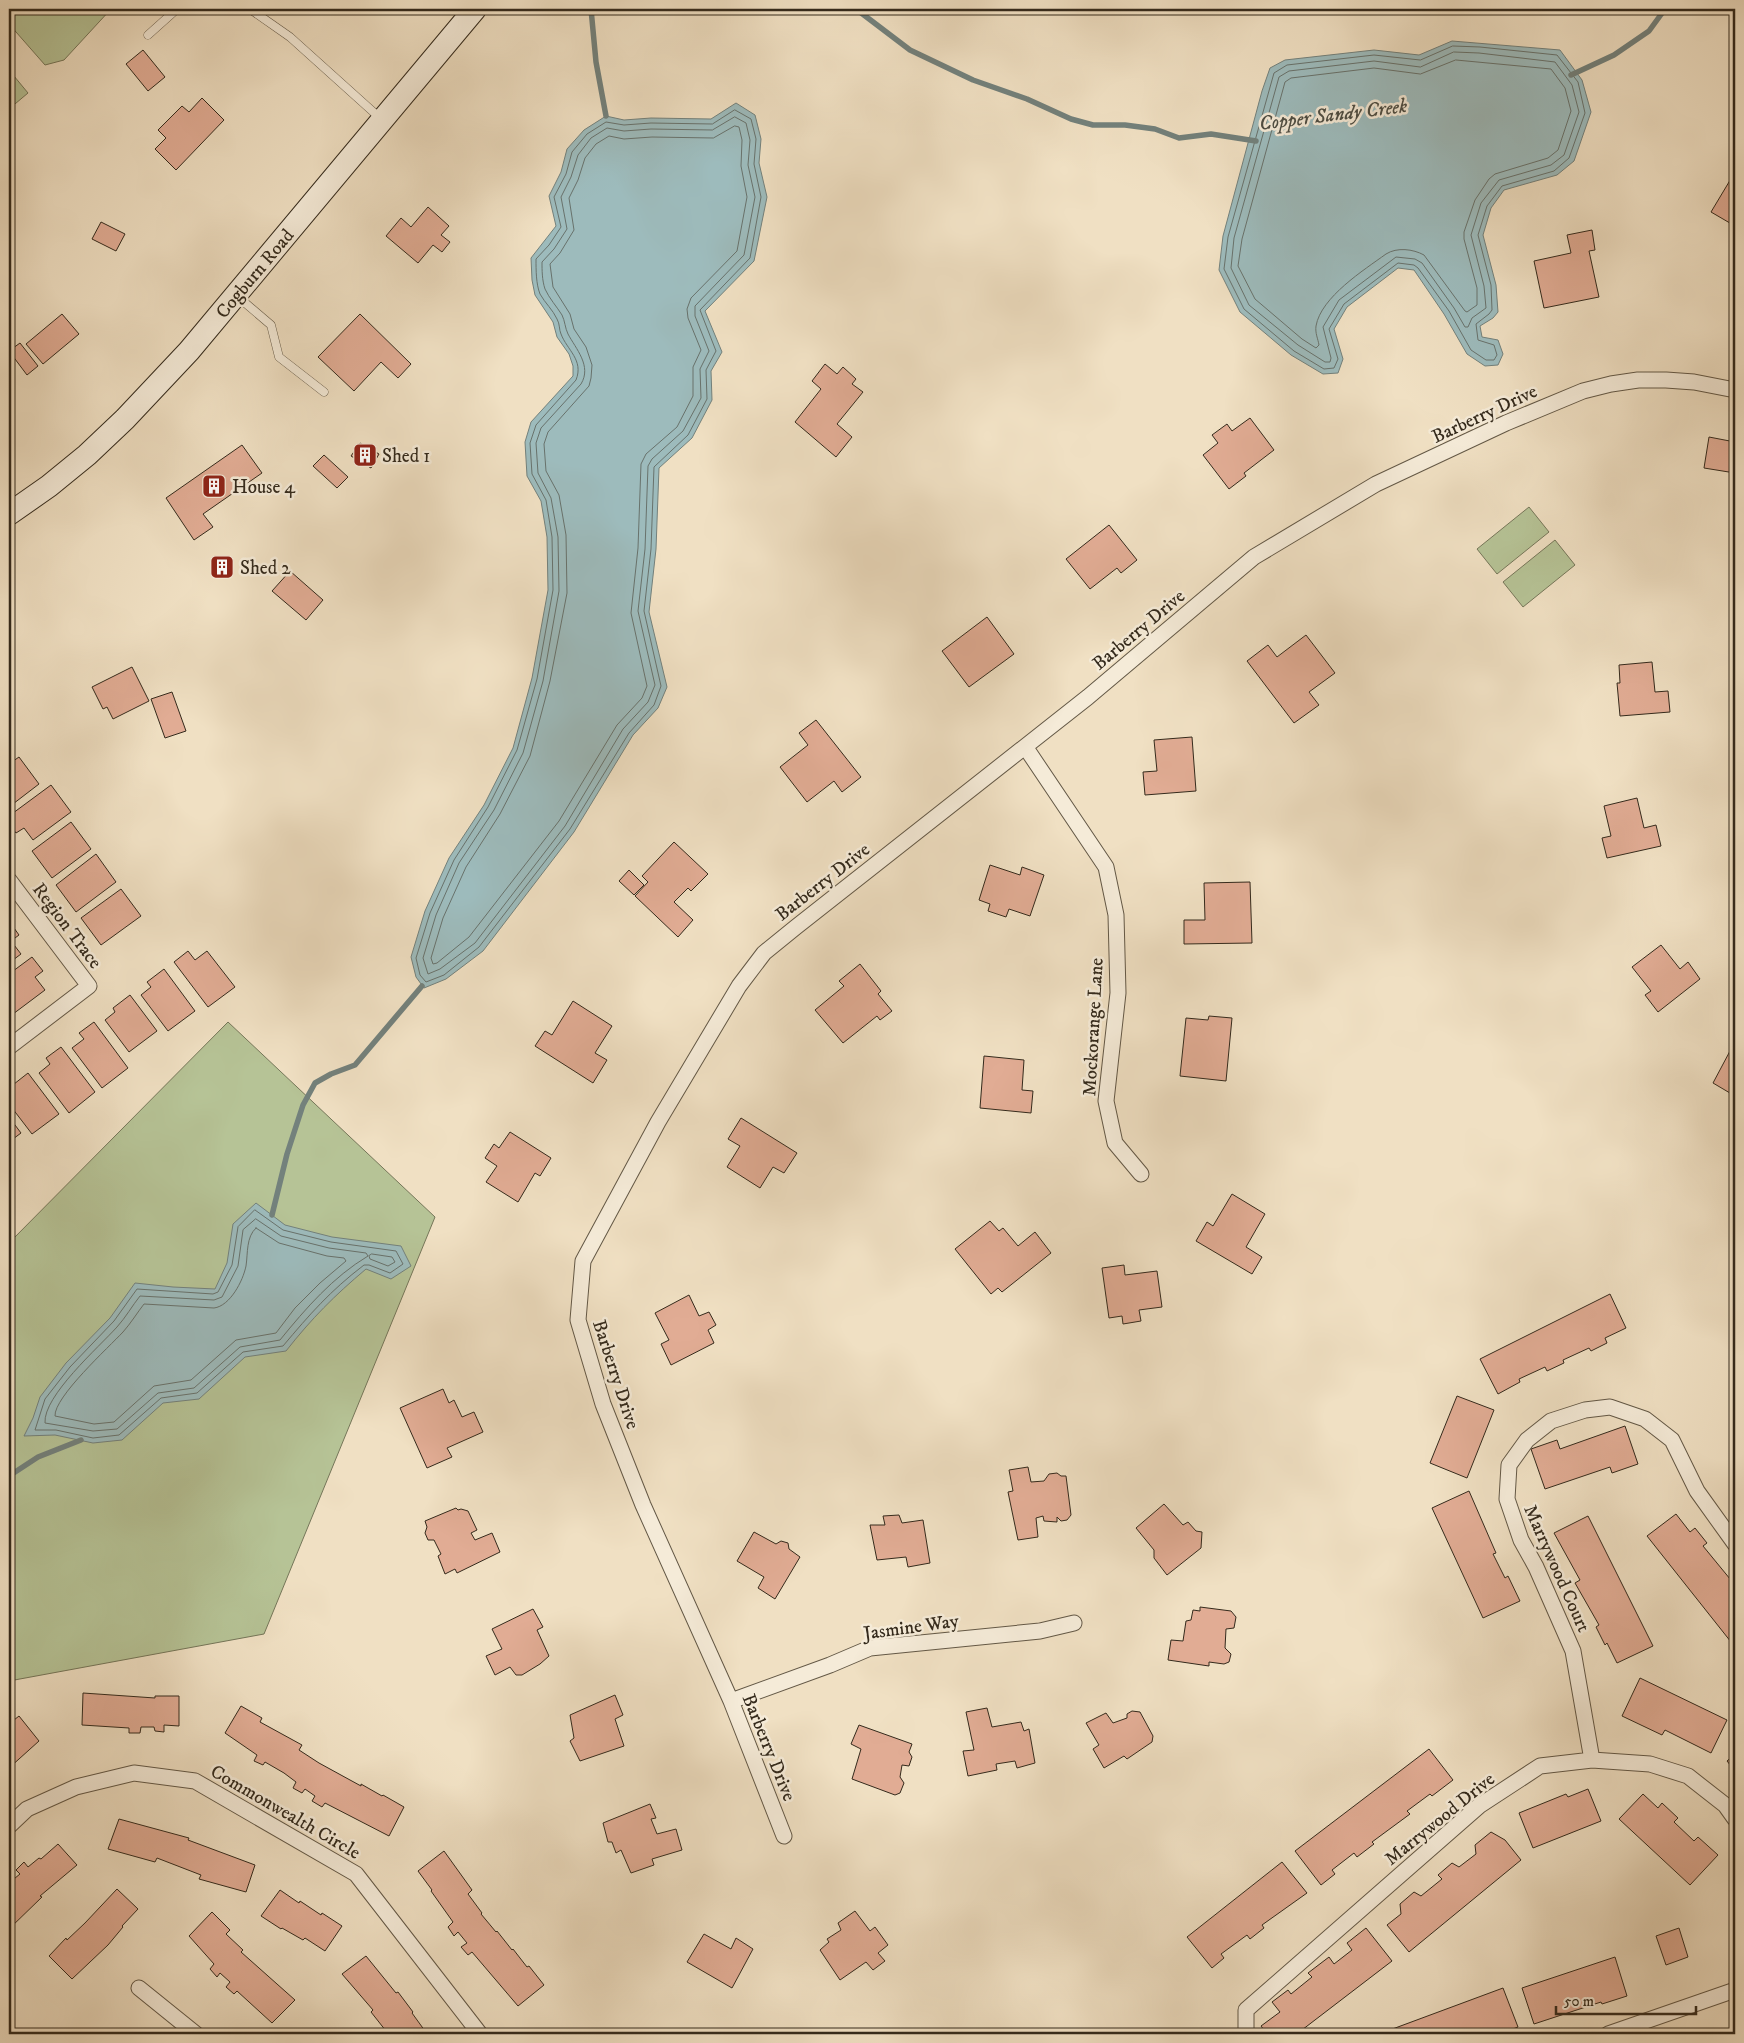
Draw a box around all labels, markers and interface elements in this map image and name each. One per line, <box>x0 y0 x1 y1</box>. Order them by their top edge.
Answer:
water label: Copper Sandy Creek <box>1258 94 1409 137</box>
street label: Cogburn Road <box>211 224 300 323</box>
street label: Barberry Drive <box>1428 380 1541 449</box>
building icon: Shed 1 <box>352 442 378 468</box>
place label: Shed 1 <box>382 445 430 468</box>
building icon: House 4 <box>201 473 227 499</box>
place label: House 4 <box>232 476 296 499</box>
building icon: Shed 2 <box>209 554 235 580</box>
place label: Shed 2 <box>240 557 291 580</box>
street label: Barberry Drive <box>1088 585 1190 675</box>
street label: Barberry Drive <box>771 838 875 926</box>
street label: Region Trace <box>27 878 107 973</box>
street label: Mockorange Lane <box>1078 957 1109 1097</box>
street label: Barberry Drive <box>587 1317 644 1432</box>
street label: Marrywood Court <box>1518 1501 1595 1636</box>
street label: Jasmine Way <box>860 1609 961 1646</box>
street label: Barberry Drive <box>737 1691 801 1805</box>
street label: Commonwealth Circle <box>206 1760 364 1865</box>
street label: Marrywood Drive <box>1380 1768 1500 1871</box>
scale bar <box>1556 1983 1696 2015</box>
text: 50 m <box>1564 1992 1594 2011</box>

